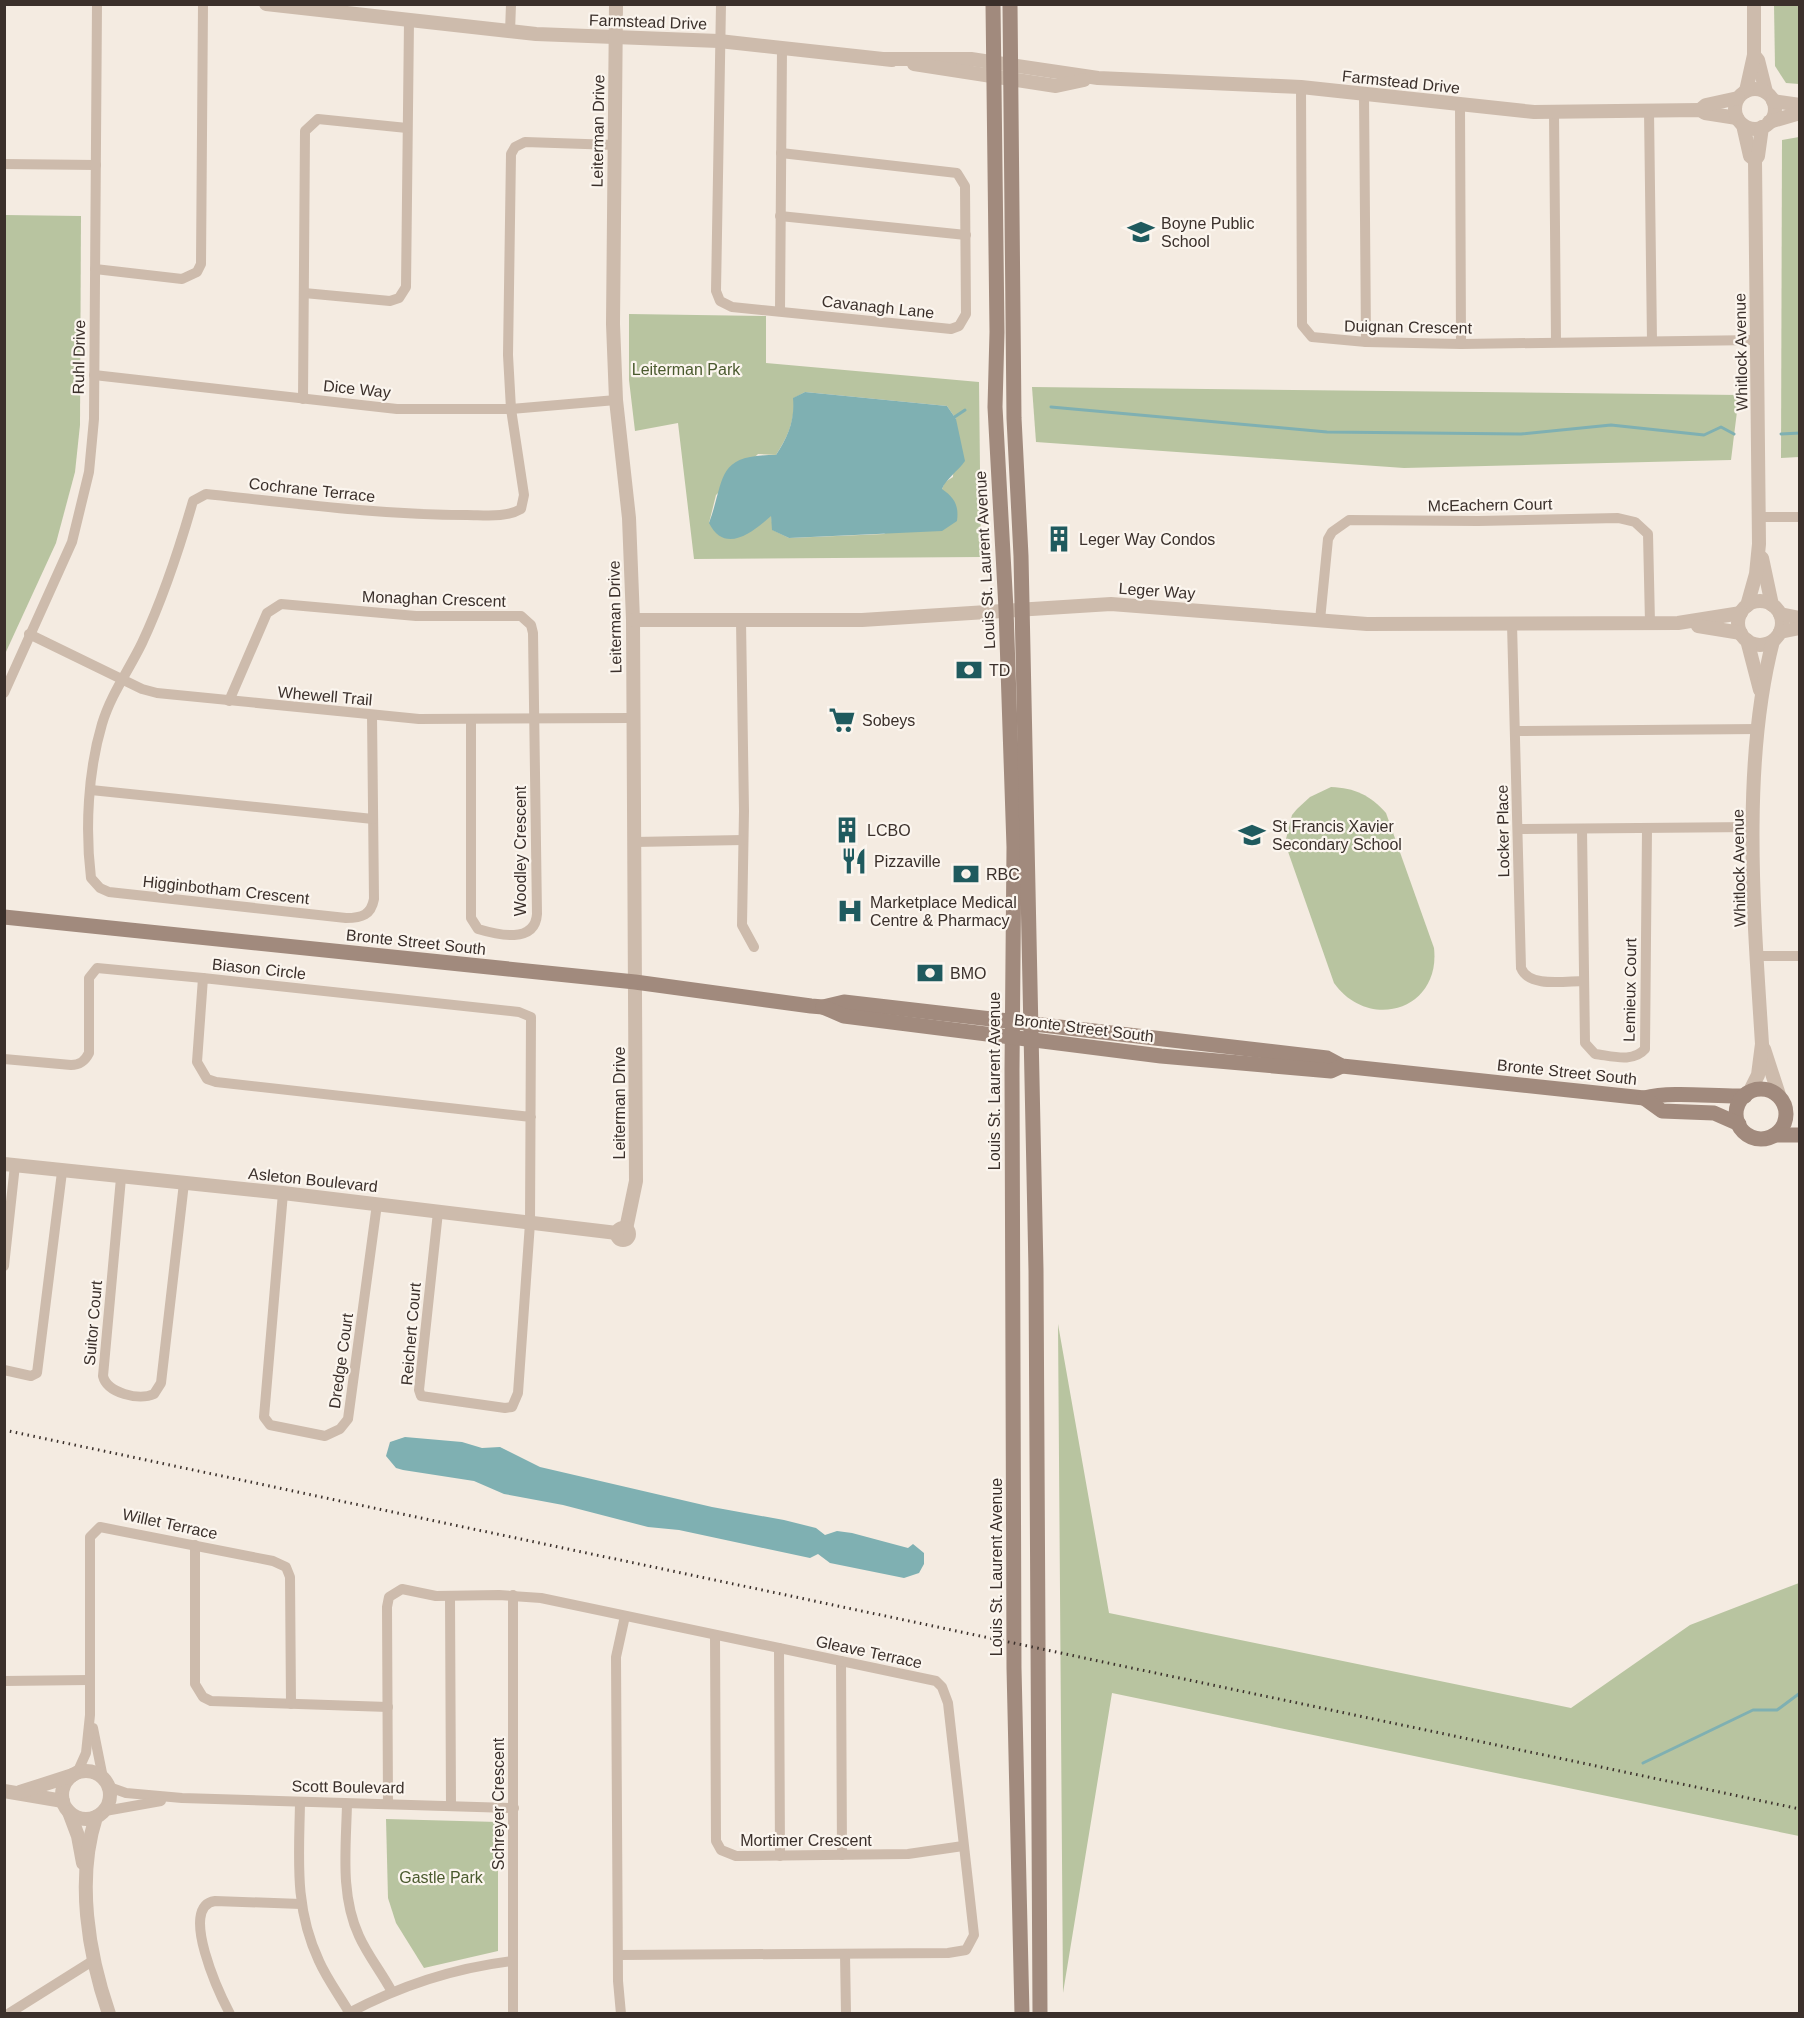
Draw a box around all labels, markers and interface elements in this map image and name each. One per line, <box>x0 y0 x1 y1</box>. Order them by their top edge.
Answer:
street label: Farmstead Drive <box>589 11 707 33</box>
street label: Farmstead Drive <box>1341 67 1461 97</box>
street label: Leiterman Drive <box>589 74 607 188</box>
place label: Boyne Public School <box>1161 215 1254 250</box>
school or university icon: Boyne Public School <box>1126 217 1156 247</box>
street label: Cavanagh Lane <box>821 293 935 321</box>
street label: Whitlock Avenue <box>1731 293 1751 411</box>
street label: Duignan Crescent <box>1344 317 1473 337</box>
street label: Ruhl Drive <box>70 319 88 394</box>
park label: Leiterman Park <box>632 361 741 378</box>
street label: Dice Way <box>322 377 392 401</box>
street label: Louis St. Laurent Avenue <box>972 470 998 650</box>
street label: Cochrane Terrace <box>248 475 376 505</box>
street label: McEachern Court <box>1428 495 1553 515</box>
building icon: Leger Way Condos <box>1044 524 1074 554</box>
place label: Leger Way Condos <box>1079 531 1215 548</box>
street label: Leiterman Drive <box>606 560 624 674</box>
street label: Leger Way <box>1118 580 1196 602</box>
street label: Monaghan Crescent <box>362 588 507 610</box>
bank icon: TD <box>954 655 984 685</box>
place label: TD <box>989 662 1010 679</box>
street label: Whewell Trail <box>277 683 373 709</box>
supermarket icon: Sobeys <box>827 705 857 735</box>
place label: Sobeys <box>862 712 915 729</box>
street label: Woodley Crescent <box>512 785 529 916</box>
street label: Locker Place <box>1494 785 1512 877</box>
street label: Whitlock Avenue <box>1729 809 1749 927</box>
building icon: LCBO <box>832 815 862 845</box>
place label: St Francis Xavier Secondary School <box>1272 818 1402 853</box>
school or university icon: St Francis Xavier Secondary School <box>1237 820 1267 850</box>
place label: LCBO <box>867 822 911 839</box>
restaurant icon: Pizzaville <box>839 846 869 876</box>
place label: Pizzaville <box>874 853 941 870</box>
bank icon: RBC <box>951 859 981 889</box>
place label: RBC <box>986 866 1020 883</box>
street label: Higginbotham Crescent <box>142 873 311 907</box>
place label: Marketplace Medical Centre & Pharmacy <box>870 894 1017 929</box>
hospital icon: Marketplace Medical Centre & Pharmacy <box>835 896 865 926</box>
street label: Bronte Street South <box>345 926 487 958</box>
street label: Lemieux Court <box>1621 937 1639 1042</box>
street label: Biason Circle <box>211 956 307 982</box>
bank icon: BMO <box>915 958 945 988</box>
place label: BMO <box>950 965 986 982</box>
street label: Louis St. Laurent Avenue <box>986 992 1003 1170</box>
street label: Bronte Street South <box>1013 1011 1155 1045</box>
street label: Leiterman Drive <box>611 1046 628 1159</box>
street label: Bronte Street South <box>1496 1056 1638 1088</box>
street label: Asleton Boulevard <box>248 1165 378 1195</box>
street label: Suitor Court <box>81 1279 105 1366</box>
street label: Reichert Court <box>398 1281 424 1386</box>
street label: Dredge Court <box>326 1312 356 1410</box>
street label: Louis St. Laurent Avenue <box>988 1478 1005 1656</box>
street label: Willet Terrace <box>121 1506 219 1542</box>
street label: Gleave Terrace <box>814 1632 924 1672</box>
street label: Schreyer Crescent <box>490 1737 507 1870</box>
street label: Scott Boulevard <box>291 1778 405 1796</box>
street label: Mortimer Crescent <box>740 1832 872 1849</box>
park label: Gastle Park <box>399 1869 484 1886</box>

